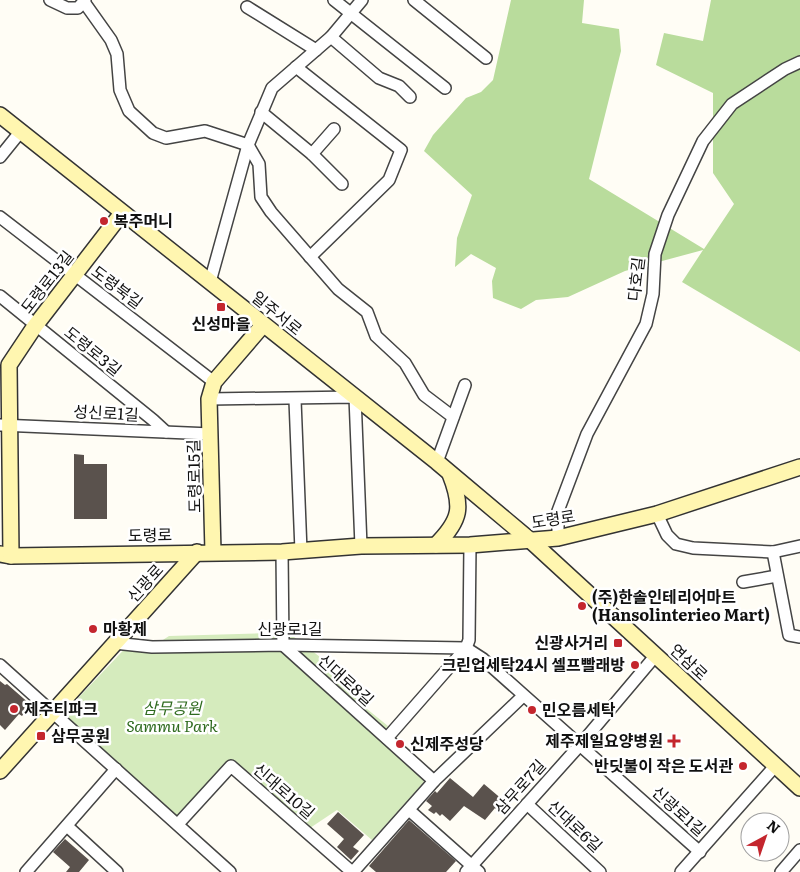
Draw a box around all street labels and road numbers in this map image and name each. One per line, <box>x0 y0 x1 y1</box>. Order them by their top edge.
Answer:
street label: 도령로13길 <box>14 245 78 318</box>
street label: 다호길 <box>620 255 650 302</box>
street label: 도령북길 <box>87 259 148 314</box>
street label: 일주서로 <box>247 284 308 340</box>
street label: 도령로3길 <box>60 320 127 381</box>
street label: 성신로1길 <box>73 398 139 426</box>
street label: 도령로15길 <box>180 439 206 513</box>
street label: 도령로 <box>529 503 577 533</box>
street label: 도령로 <box>128 522 173 546</box>
street label: 신광로 <box>121 558 168 607</box>
street label: 신광로1길 <box>257 616 323 640</box>
street label: 연삼로 <box>665 637 714 685</box>
street label: 신대로8길 <box>313 648 380 711</box>
street label: 삼무로7길 <box>488 753 551 819</box>
street label: 신대로10길 <box>249 757 321 824</box>
street label: 신광로1길 <box>647 779 712 841</box>
street label: 신대로6길 <box>543 793 609 857</box>

